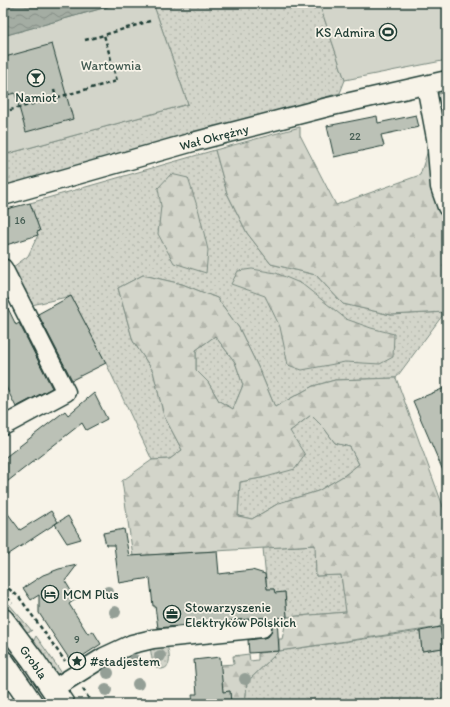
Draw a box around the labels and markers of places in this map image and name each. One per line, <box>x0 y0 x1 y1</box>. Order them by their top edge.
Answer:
sports icon: KS Admira <box>378 22 398 42</box>
place label: KS Admira <box>316 25 376 40</box>
bar icon: Namiot <box>26 68 46 88</box>
place label: Namiot <box>15 90 57 105</box>
hotel icon: MCM Plus <box>40 584 60 604</box>
place label: MCM Plus <box>63 587 119 602</box>
place label: Stowarzyszenie Elektryków Polskich <box>185 600 296 630</box>
office icon: Stowarzyszenie Elektryków Polskich <box>162 604 182 624</box>
place icon: #stadjestem <box>67 651 87 671</box>
place label: #stadjestem <box>90 654 160 669</box>

